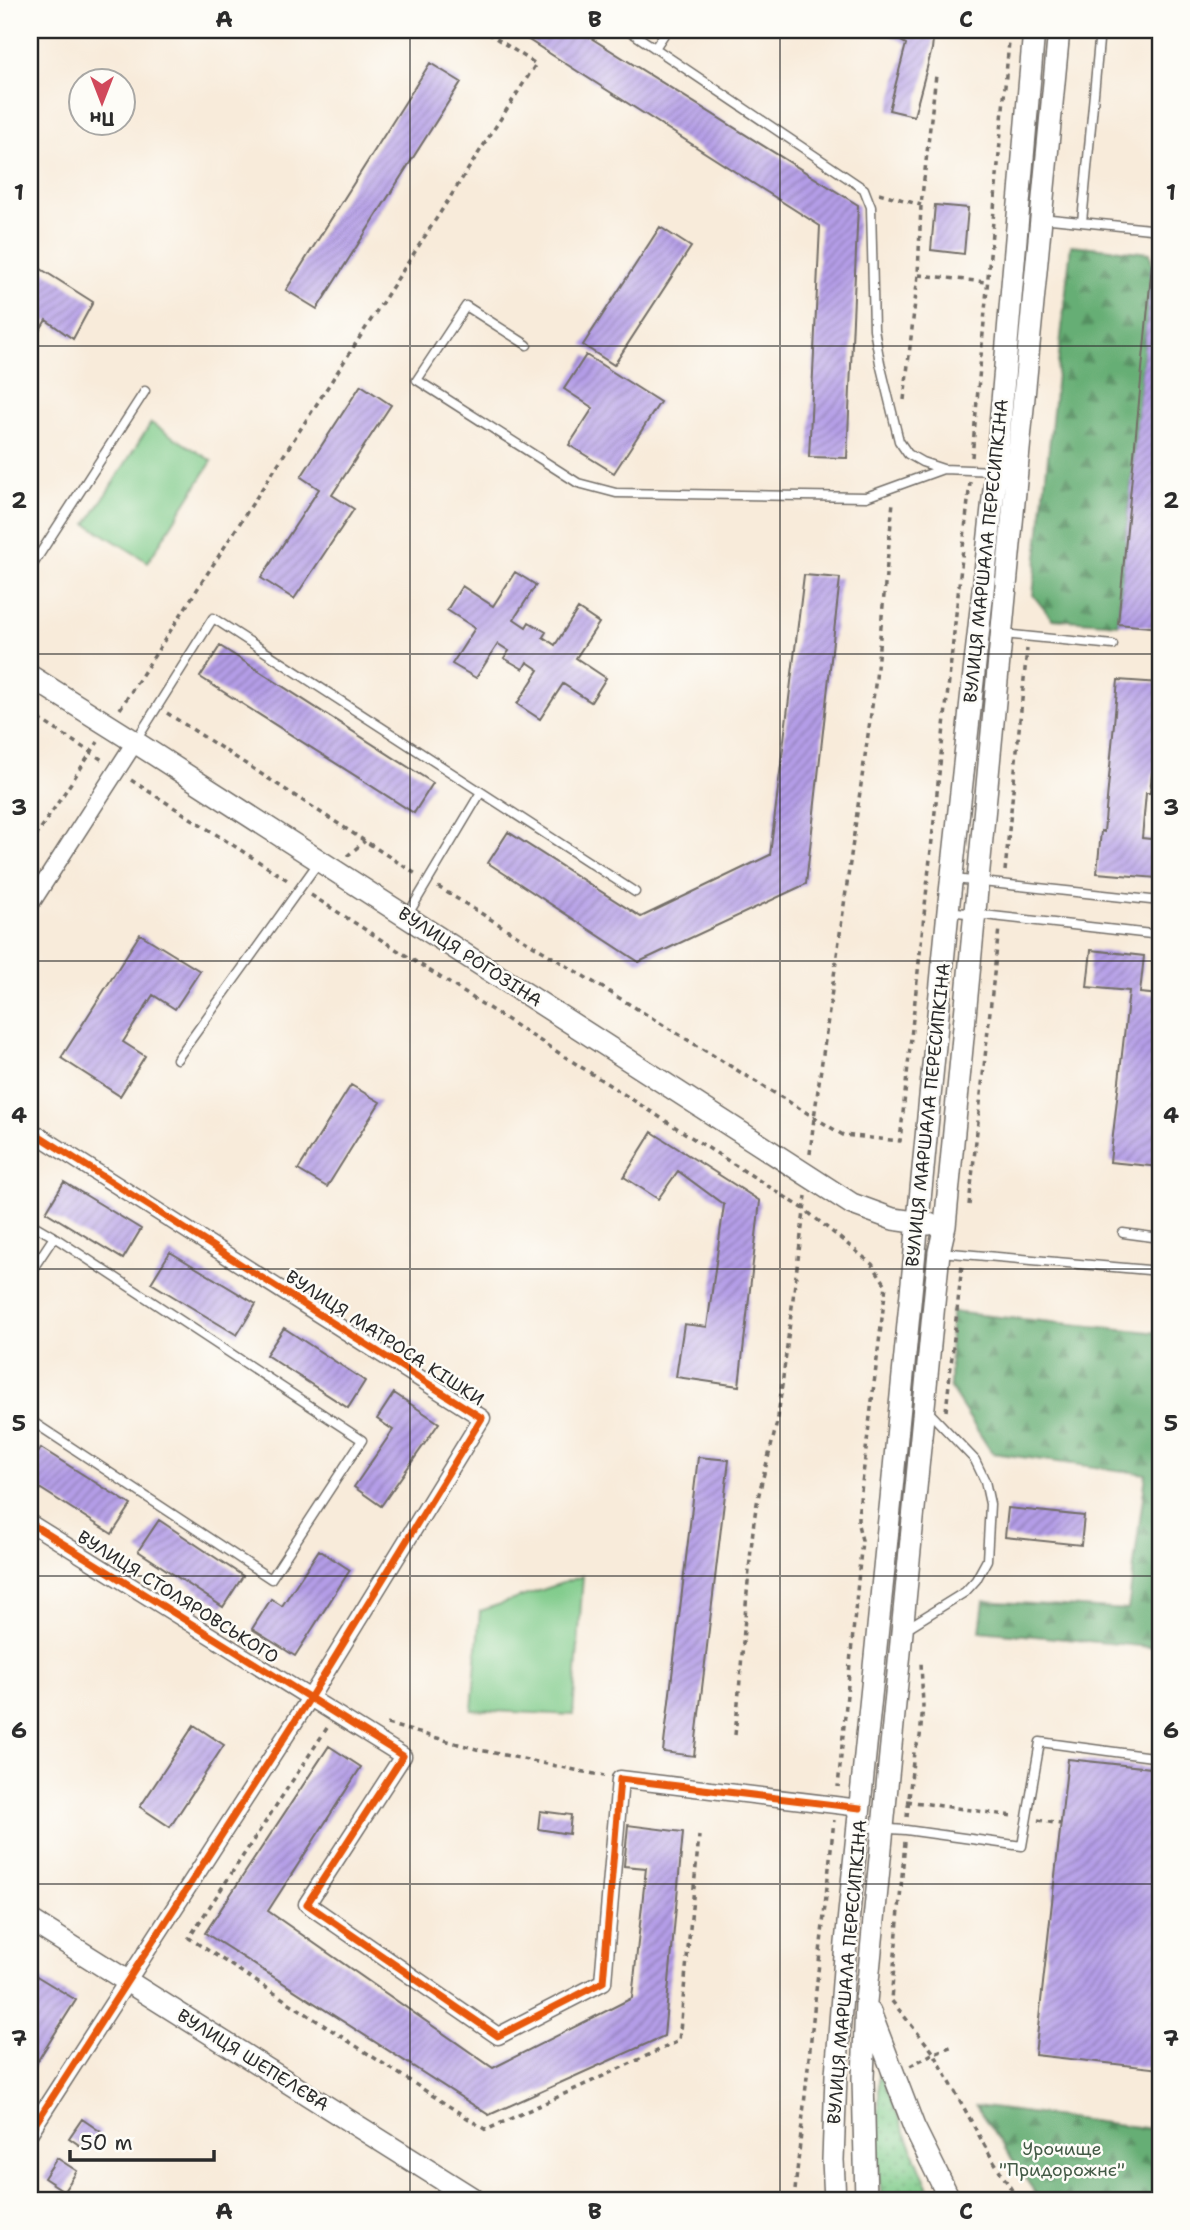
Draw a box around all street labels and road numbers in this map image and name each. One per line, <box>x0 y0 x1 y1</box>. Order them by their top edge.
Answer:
street label: ВУЛИЦЯ МАРШАЛА ПЕРЕСИПКІНА <box>958 398 1014 704</box>
street label: ВУЛИЦЯ РОГОЗІНА <box>393 901 547 1013</box>
street label: ВУЛИЦЯ МАРШАЛА ПЕРЕСИПКІНА <box>900 962 956 1268</box>
street label: ВУЛИЦЯ МАТРОСА КІШКИ <box>281 1265 489 1411</box>
street label: ВУЛИЦЯ СТОЛЯРОВСЬКОГО <box>73 1525 283 1669</box>
street label: ВУЛИЦЯ МАРШАЛА ПЕРЕСИПКІНА <box>822 1819 872 2125</box>
street label: ВУЛИЦЯ ШЕПЕЛЄВА <box>173 2004 333 2116</box>

